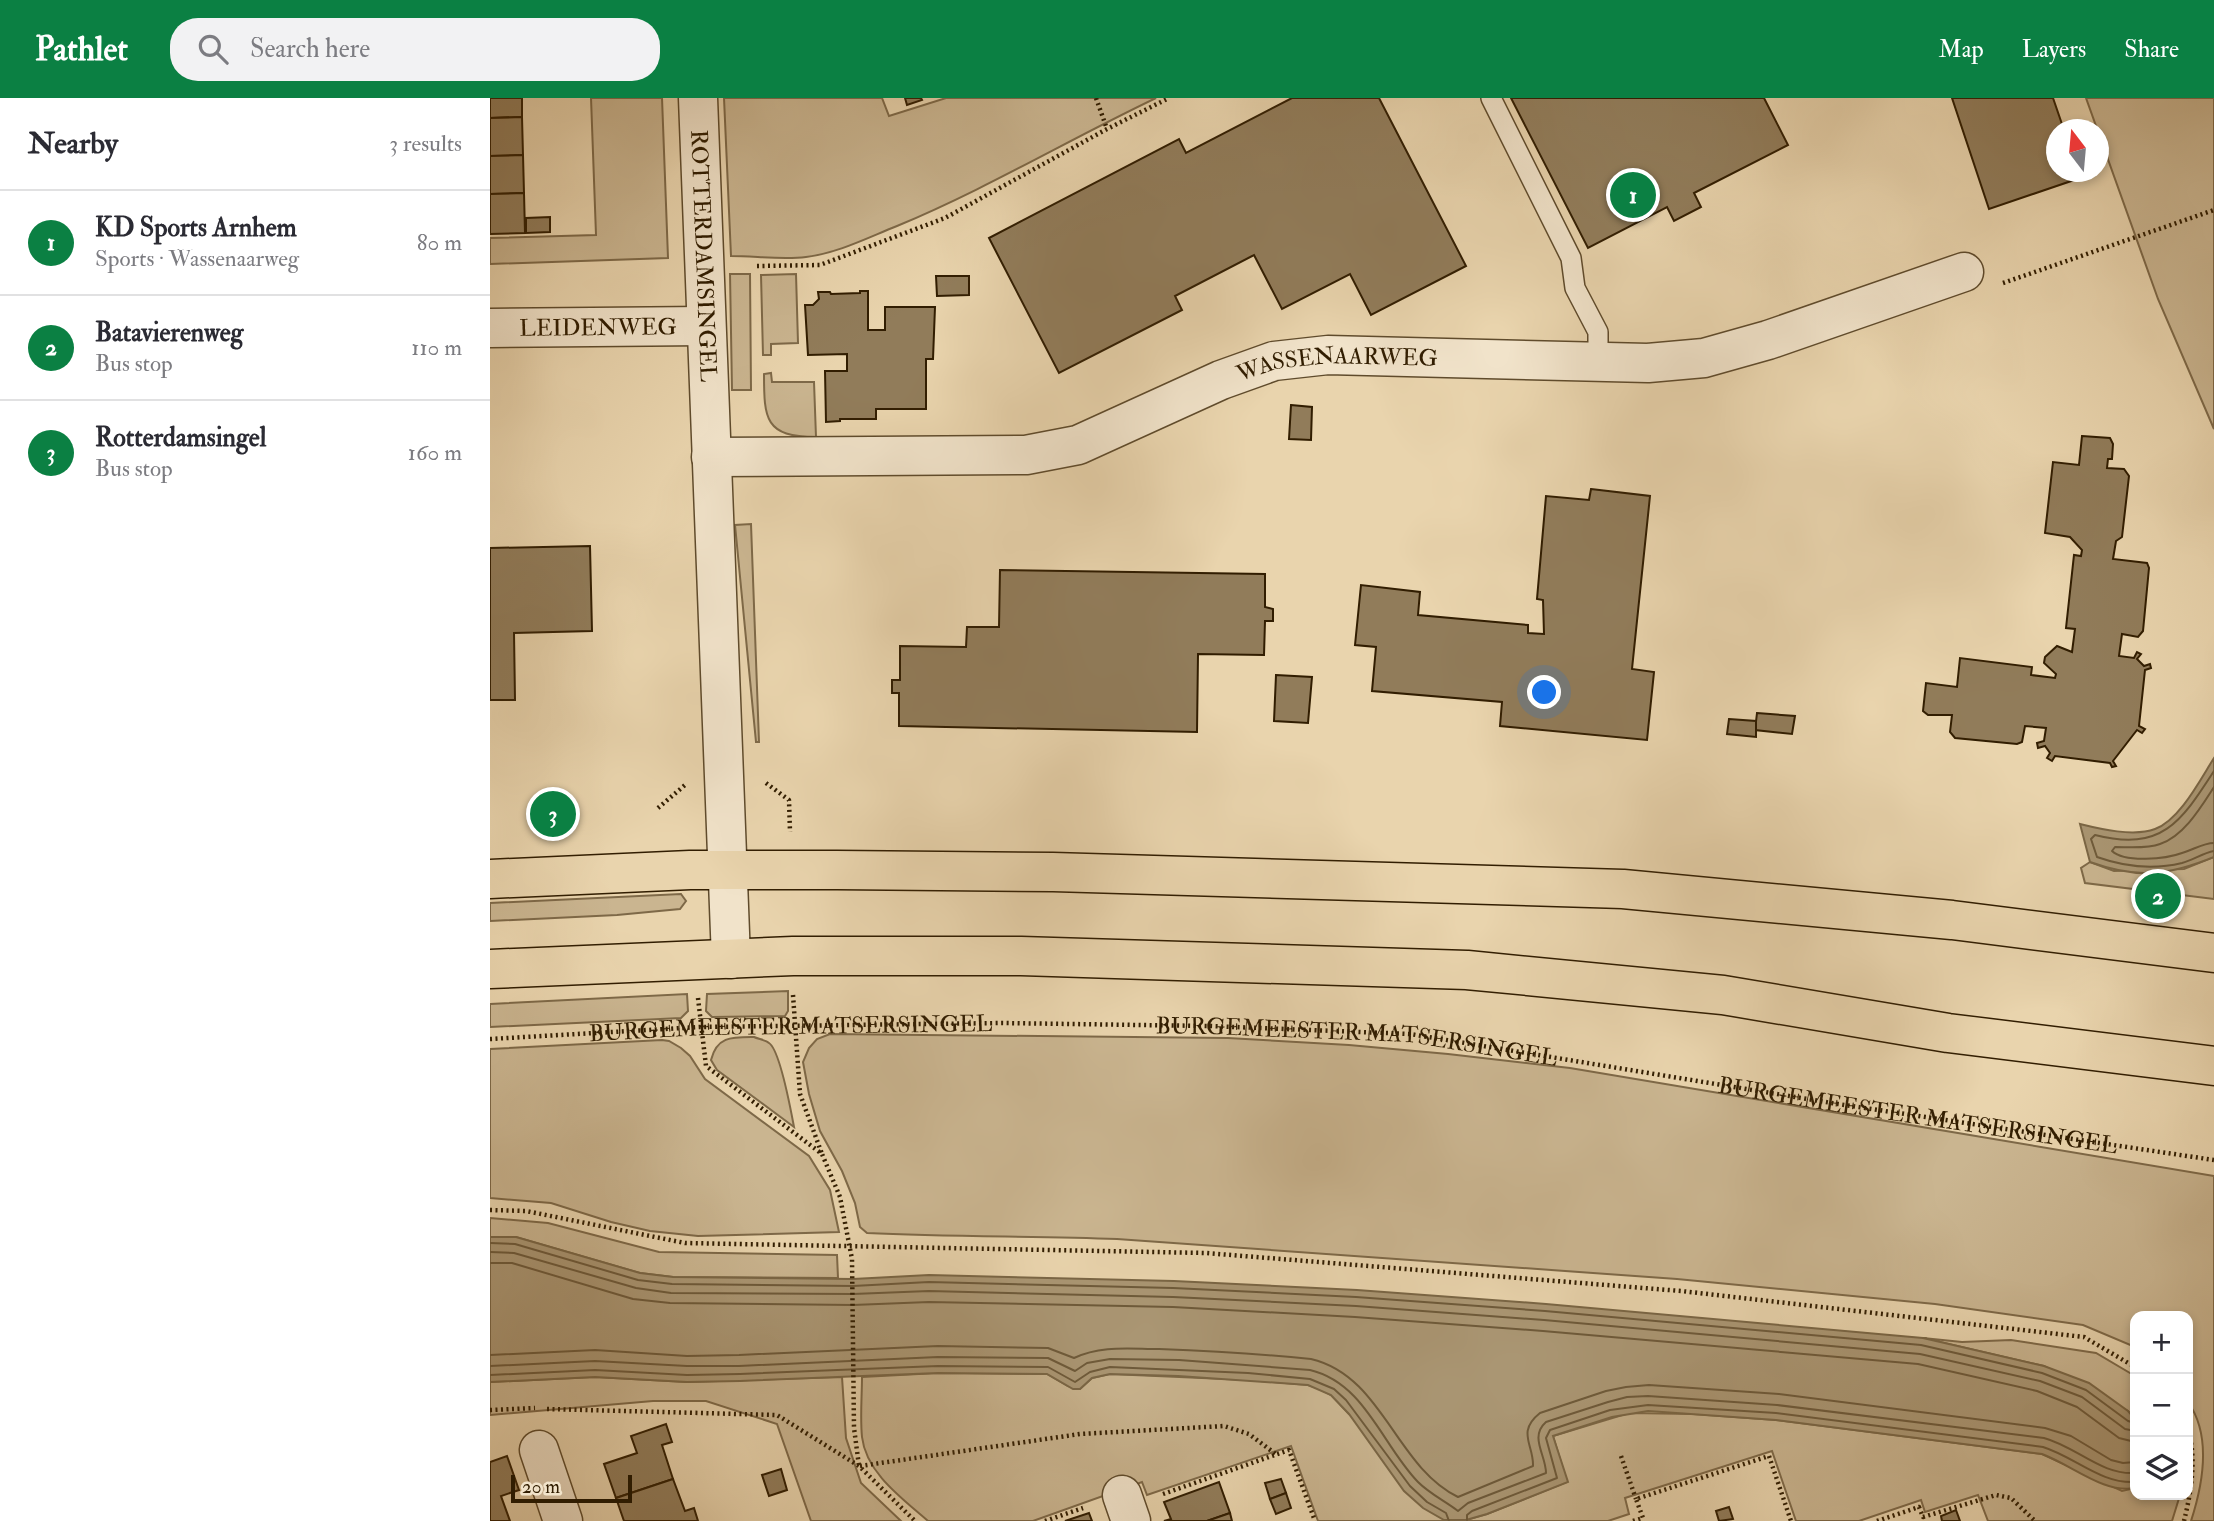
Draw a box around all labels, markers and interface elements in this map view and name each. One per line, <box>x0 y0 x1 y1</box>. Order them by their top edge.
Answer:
search box <box>170 18 660 81</box>
text: Pathlet <box>35 29 128 70</box>
icon: search <box>194 30 232 68</box>
text: Search here <box>250 33 370 65</box>
text: Map <box>1939 34 1984 65</box>
text: Layers <box>2022 34 2086 65</box>
text: Share <box>2124 34 2179 65</box>
north arrow <box>2046 119 2109 182</box>
text: Nearby <box>28 125 118 162</box>
text: 3 results <box>389 129 462 158</box>
street label: ROTTERDAMSINGEL <box>685 129 723 383</box>
pin: 1 <box>1610 169 1656 221</box>
text: KD Sports Arnhem <box>95 212 297 244</box>
text: 1 <box>47 228 55 257</box>
text: 80 m <box>417 228 462 257</box>
text: Sports · Wassenaarweg <box>95 244 299 273</box>
street label: LEIDENWEG <box>519 312 677 342</box>
text: Batavierenweg <box>95 317 243 349</box>
text: 2 <box>45 333 57 362</box>
text: 110 m <box>411 333 462 362</box>
street label: WASSENAARWEG <box>1232 340 1438 388</box>
text: Bus stop <box>95 349 173 378</box>
text: Rotterdamsingel <box>95 422 266 454</box>
text: 3 <box>47 438 55 467</box>
text: 160 m <box>408 438 462 467</box>
text: Bus stop <box>95 454 173 483</box>
your location <box>1527 675 1561 709</box>
pin: 3 <box>530 788 576 840</box>
pin: 2 <box>2135 870 2181 922</box>
street label: BURGEMEESTER MATSERSINGEL <box>588 1009 993 1048</box>
street label: BURGEMEESTER MATSERSINGEL <box>1156 1011 1560 1072</box>
street label: BURGEMEESTER MATSERSINGEL <box>1716 1070 2120 1160</box>
map controls <box>2130 1311 2193 1500</box>
button: + <box>2130 1311 2193 1374</box>
button: − <box>2130 1374 2193 1437</box>
button: layers <box>2130 1437 2193 1500</box>
scale bar <box>511 1472 632 1504</box>
text: 20 m <box>522 1475 560 1499</box>

